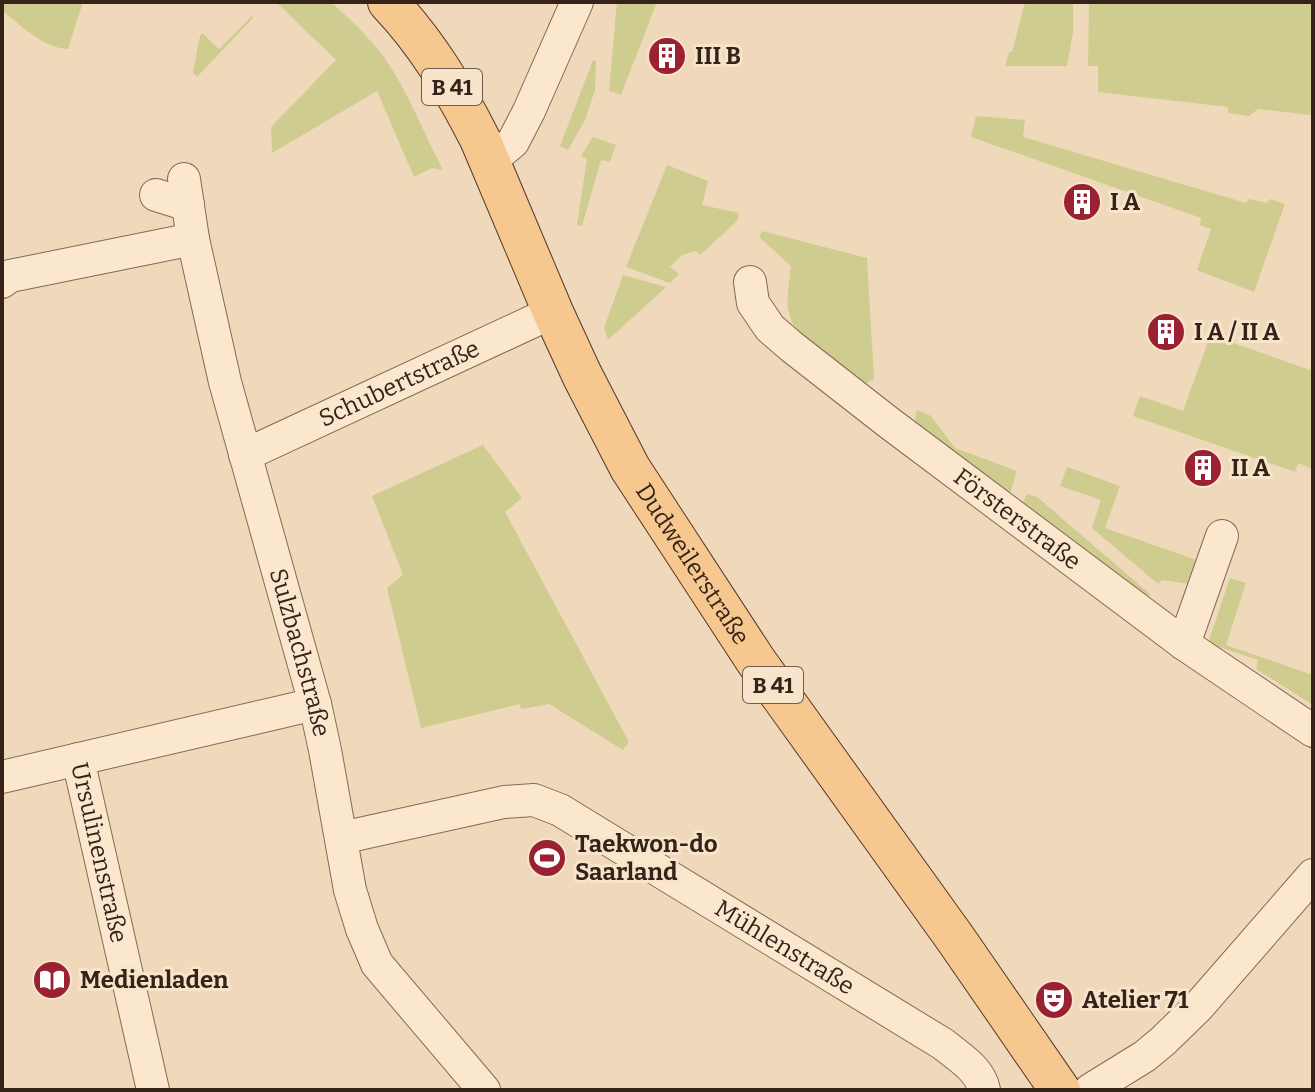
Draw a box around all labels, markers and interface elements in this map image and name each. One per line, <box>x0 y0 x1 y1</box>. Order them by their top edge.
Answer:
building icon: III B <box>646 35 688 77</box>
place label: III B <box>695 42 741 70</box>
road number: B 41 <box>422 69 482 105</box>
building icon: I A <box>1061 181 1103 223</box>
place label: I A <box>1110 188 1141 216</box>
building icon: I A / II A <box>1145 311 1187 353</box>
place label: I A / II A <box>1194 318 1281 346</box>
street label: Schubertstraße <box>315 334 484 433</box>
building icon: II A <box>1182 447 1224 489</box>
place label: II A <box>1231 454 1271 482</box>
street label: Försterstraße <box>948 462 1086 576</box>
street label: Dudweilerstraße <box>630 478 755 650</box>
street label: Sulzbachstraße <box>264 565 336 739</box>
road number: B 41 <box>743 667 803 703</box>
street label: Ursulinenstraße <box>65 760 133 945</box>
place label: Taekwon-do Saarland <box>575 830 718 886</box>
sports icon: Taekwon-do Saarland <box>526 837 568 879</box>
street label: Mühlenstraße <box>710 894 859 1000</box>
library icon: Medienladen <box>31 959 73 1001</box>
place label: Medienladen <box>80 966 229 994</box>
theatre icon: Atelier 71 <box>1033 979 1075 1021</box>
place label: Atelier 71 <box>1082 986 1189 1014</box>

